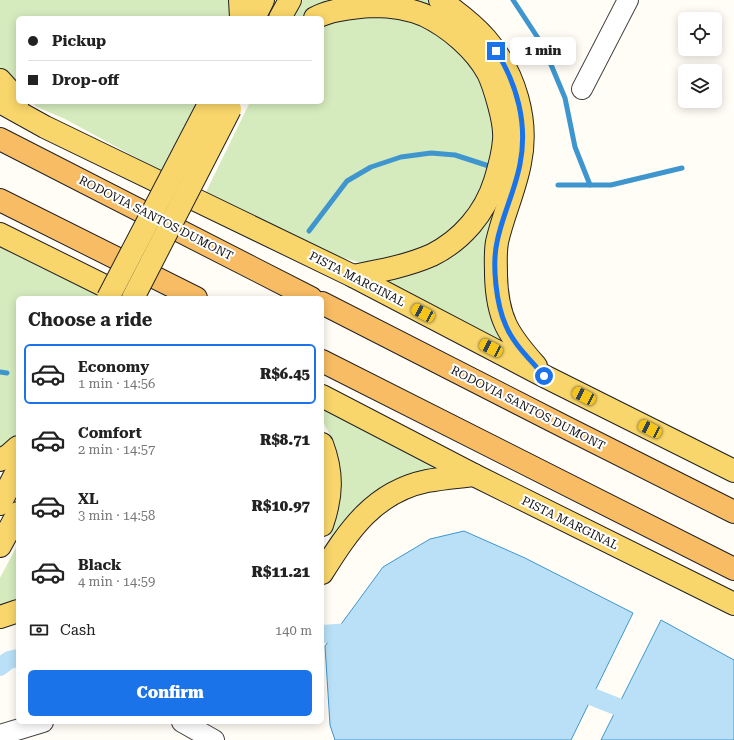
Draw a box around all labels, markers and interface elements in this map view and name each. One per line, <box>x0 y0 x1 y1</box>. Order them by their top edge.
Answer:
map controls <box>678 12 722 108</box>
button: locate <box>678 12 722 56</box>
text: Pickup <box>52 32 106 50</box>
callout: 1 min <box>510 37 576 65</box>
route end <box>487 42 505 60</box>
text: 1 min <box>525 43 561 58</box>
button: layers <box>678 64 722 108</box>
text: Drop-off <box>52 71 119 89</box>
street label: RODOVIA SANTOS DUMONT <box>77 173 235 263</box>
street label: PISTA MARGINAL <box>307 249 407 309</box>
car <box>410 302 436 324</box>
text: Choose a ride <box>28 309 152 330</box>
car <box>478 337 504 359</box>
icon: car <box>30 356 66 392</box>
text: Economy <box>78 358 149 376</box>
street label: RODOVIA SANTOS DUMONT <box>449 363 607 453</box>
text: R$6.45 <box>260 365 310 383</box>
route start <box>535 367 553 385</box>
text: 1 min · 14:56 <box>78 376 155 391</box>
car <box>571 385 597 407</box>
car <box>637 418 663 440</box>
icon: car <box>30 422 66 458</box>
text: Comfort <box>78 424 142 442</box>
text: R$8.71 <box>260 431 310 449</box>
text: 2 min · 14:57 <box>78 442 155 457</box>
icon: car <box>30 488 66 524</box>
text: XL <box>78 490 99 508</box>
street label: PISTA MARGINAL <box>519 494 621 552</box>
text: R$10.97 <box>252 497 310 515</box>
text: 3 min · 14:58 <box>78 508 155 523</box>
icon: car <box>30 554 66 590</box>
text: Black <box>78 556 121 574</box>
text: R$11.21 <box>252 563 310 581</box>
text: 4 min · 14:59 <box>78 574 155 589</box>
icon: cash <box>28 619 50 641</box>
text: Cash <box>60 621 96 639</box>
text: 140 m <box>275 623 312 638</box>
button: Confirm <box>28 670 312 716</box>

